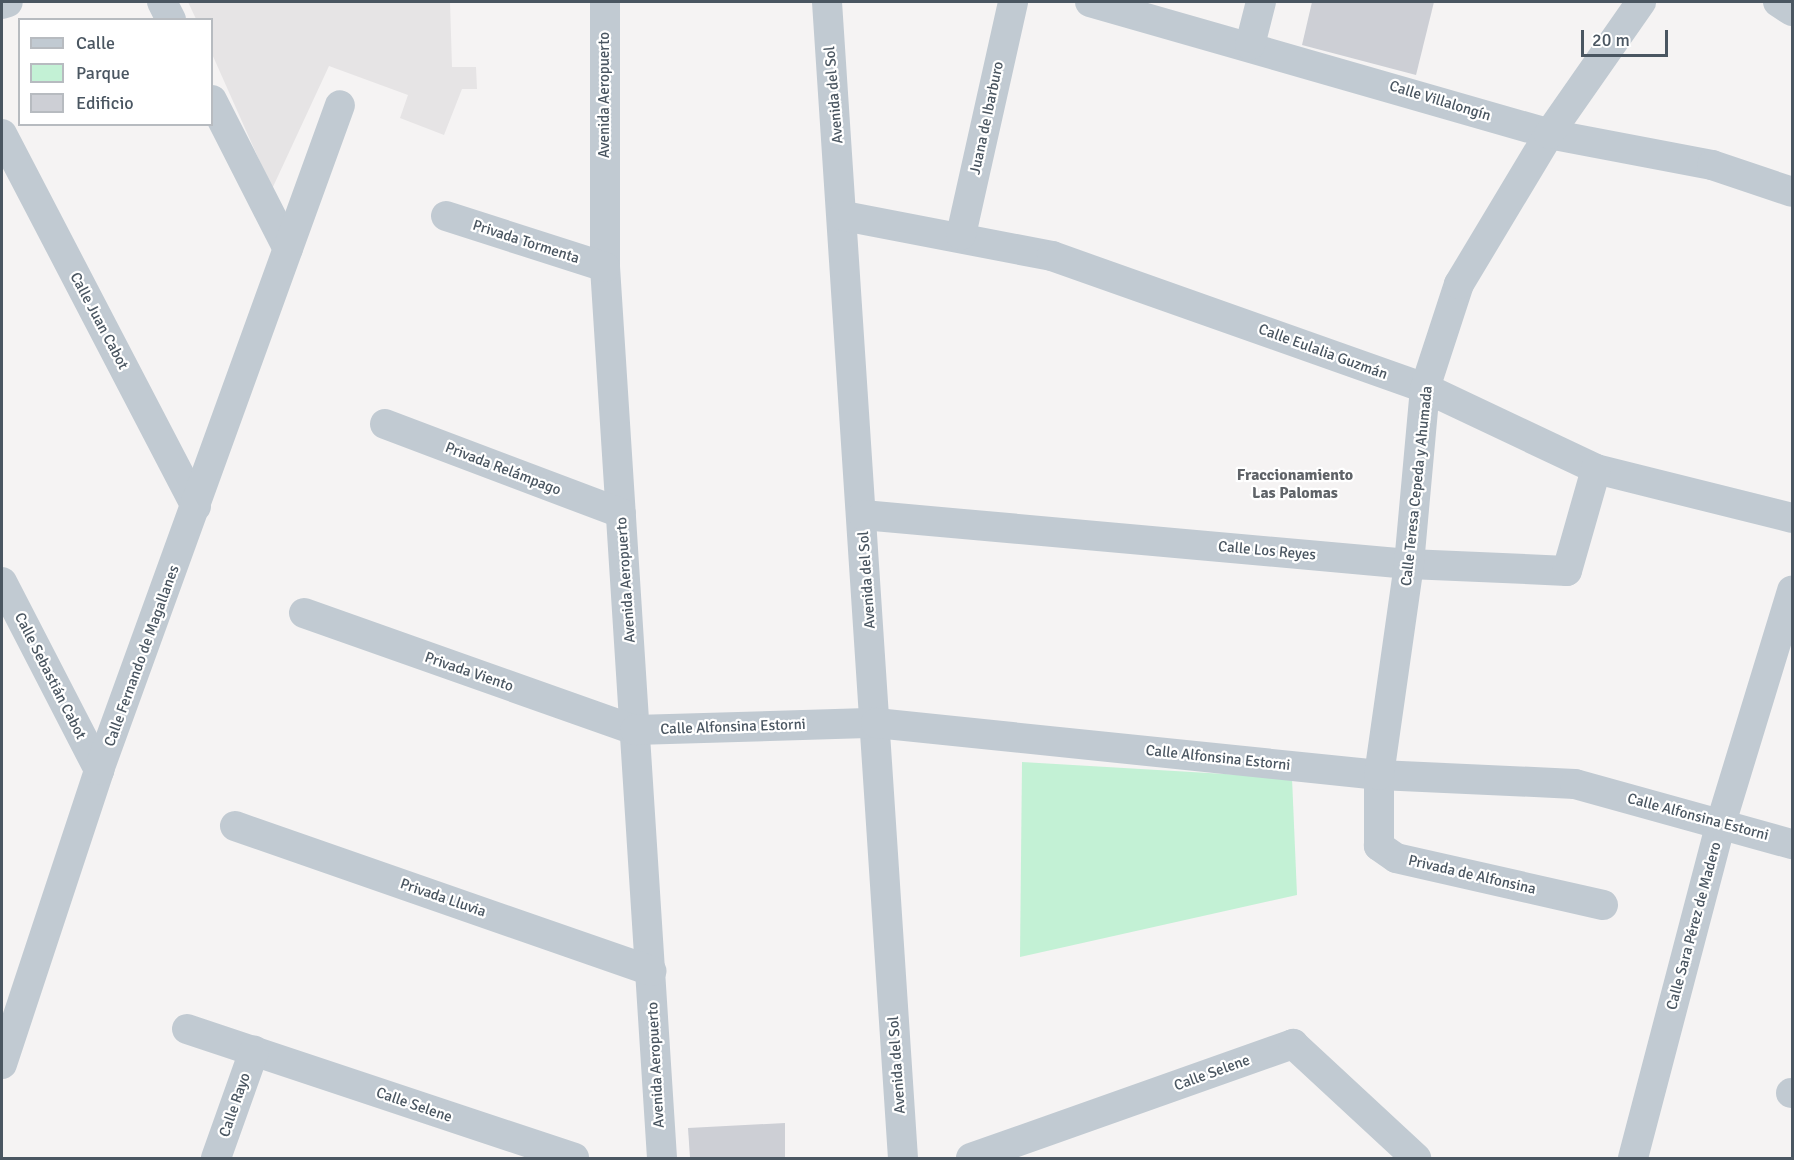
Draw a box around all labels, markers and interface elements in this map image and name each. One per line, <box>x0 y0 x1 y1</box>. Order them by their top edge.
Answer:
legend <box>18 18 213 126</box>
scale bar <box>1584 18 1671 56</box>
text: 20 m <box>1592 29 1630 51</box>
text: Calle <box>76 32 115 54</box>
street label: Avenida Aeropuerto <box>596 32 614 158</box>
street label: Avenida del Sol <box>821 45 847 145</box>
street label: Juana de Ibarburo <box>966 60 1008 176</box>
text: Parque <box>76 62 130 84</box>
street label: Calle Villalongín <box>1387 77 1493 125</box>
text: Edificio <box>76 92 134 114</box>
street label: Privada Tormenta <box>470 216 582 268</box>
street label: Calle Juan Cabot <box>66 269 132 373</box>
street label: Calle Eulalia Guzmán <box>1256 320 1390 384</box>
street label: Calle Teresa Cepeda y Ahumada <box>1398 385 1436 587</box>
street label: Privada Relámpago <box>443 439 563 499</box>
district label: Fraccionamiento Las Palomas <box>1237 465 1353 503</box>
street label: Avenida Aeropuerto <box>613 516 639 644</box>
street label: Avenida del Sol <box>855 531 879 629</box>
street label: Calle Los Reyes <box>1217 538 1317 564</box>
street label: Calle Fernando de Magallanes <box>101 563 183 749</box>
street label: Calle Sebastián Cabot <box>10 610 90 742</box>
street label: Privada Viento <box>422 648 516 696</box>
street label: Calle Alfonsina Estorni <box>660 715 806 739</box>
street label: Calle Alfonsina Estorni <box>1145 741 1291 775</box>
street label: Calle Alfonsina Estorni <box>1625 789 1771 845</box>
street label: Calle Sara Pérez de Madero <box>1663 840 1725 1012</box>
street label: Privada de Alfonsina <box>1406 852 1538 898</box>
street label: Privada Lluvia <box>398 875 488 921</box>
street label: Avenida Aeropuerto <box>644 1002 668 1128</box>
street label: Avenida del Sol <box>885 1016 909 1114</box>
street label: Calle Selene <box>1172 1051 1252 1095</box>
street label: Calle Rayo <box>216 1070 254 1140</box>
street label: Calle Selene <box>374 1084 454 1126</box>

